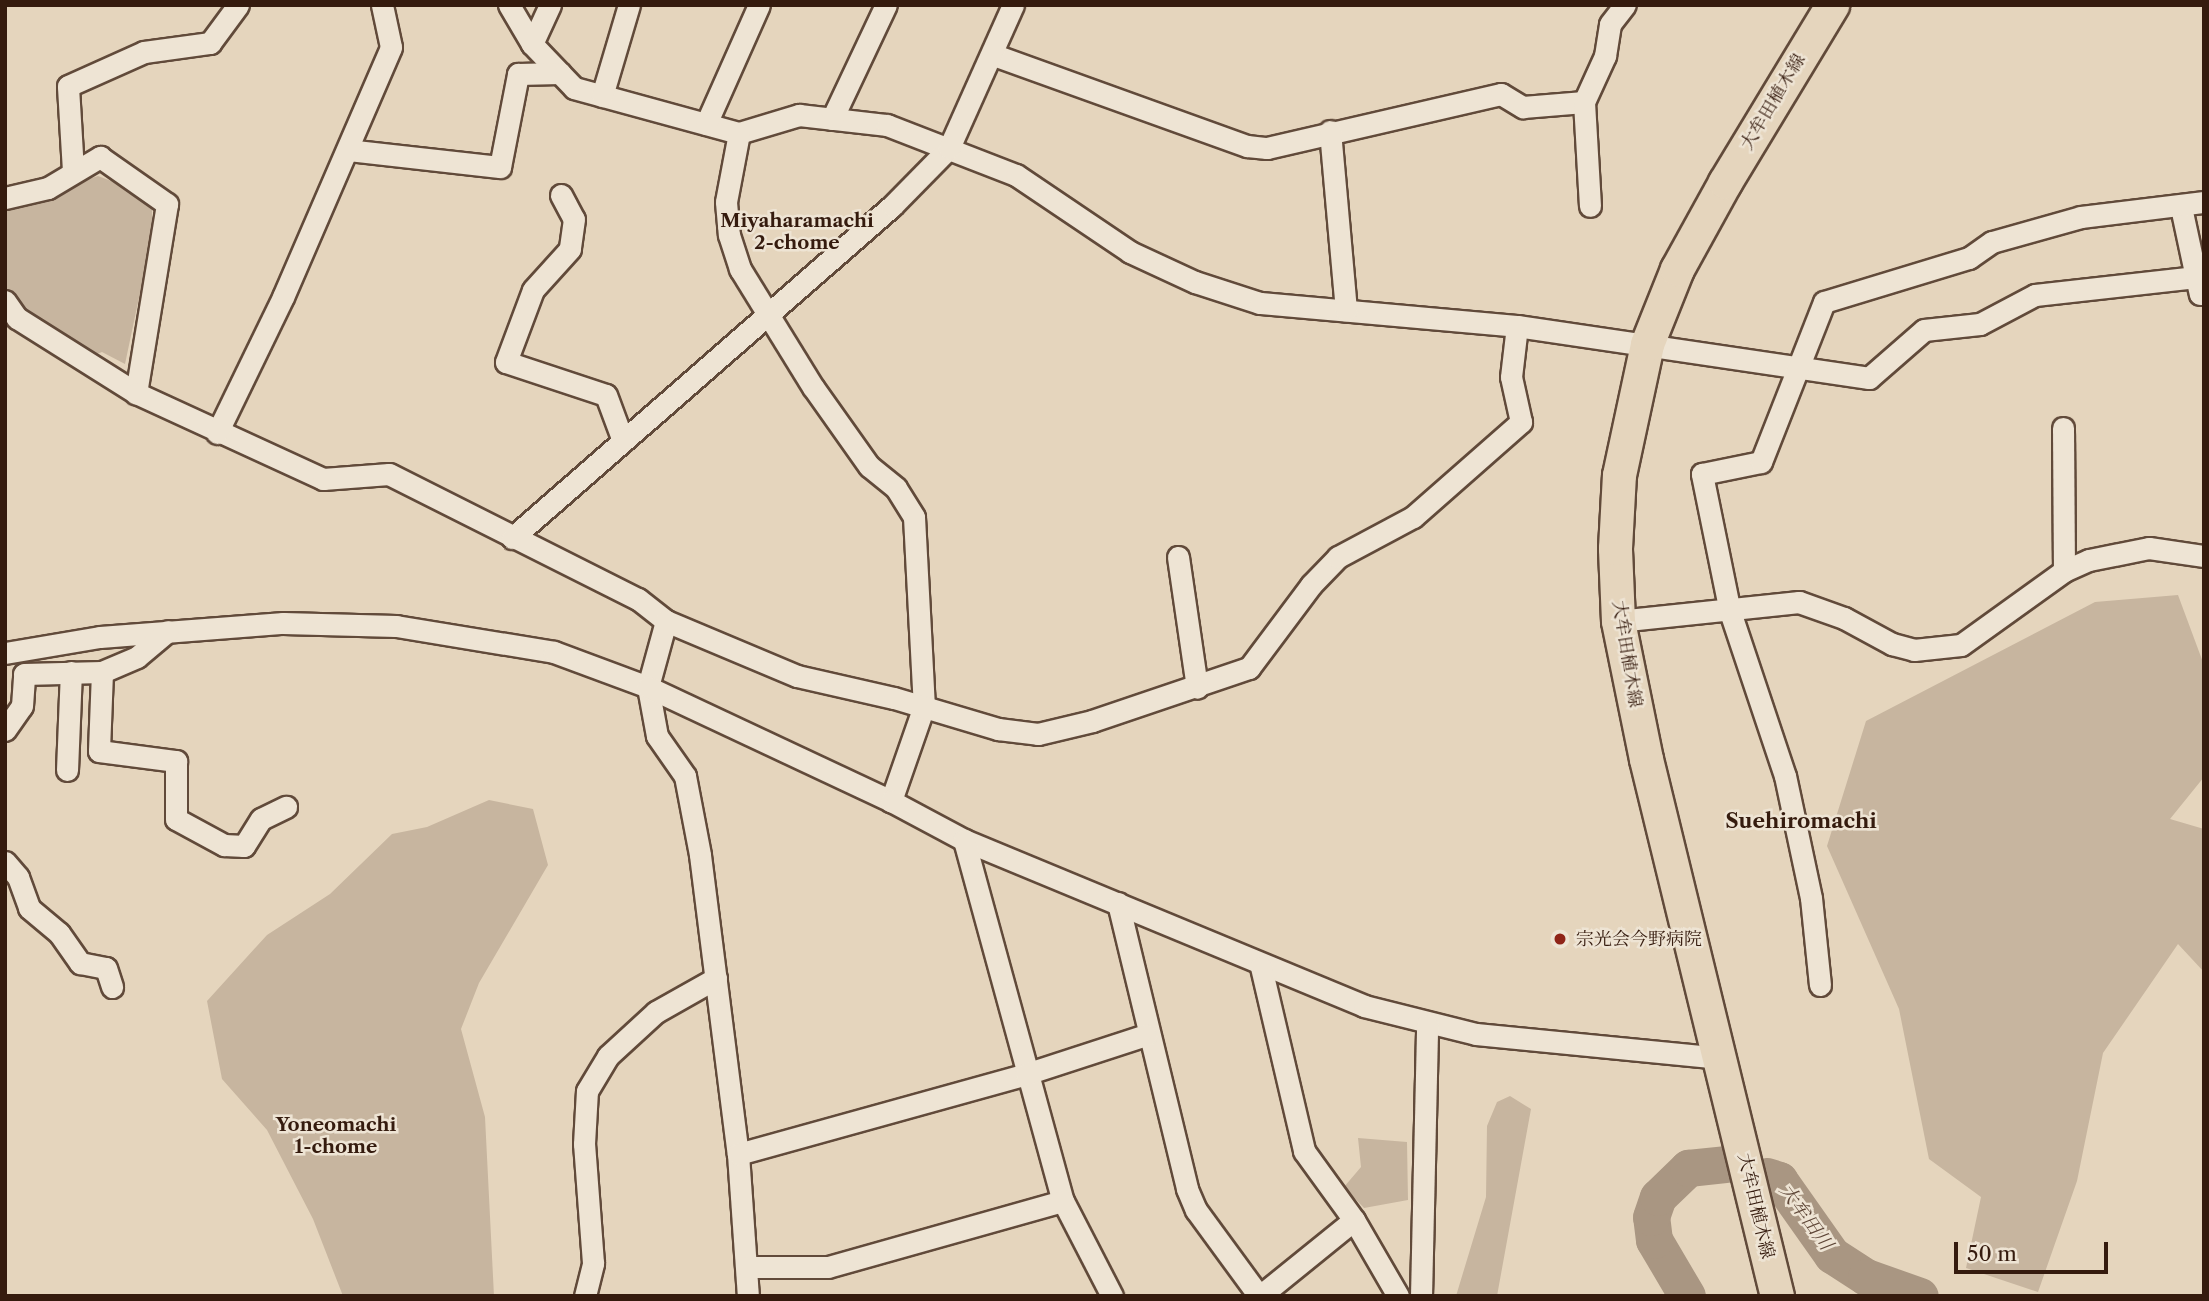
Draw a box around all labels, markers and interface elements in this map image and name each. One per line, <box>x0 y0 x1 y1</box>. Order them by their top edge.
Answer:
street label: 大牟田植木線 <box>1736 50 1810 154</box>
district label: Miyaharamachi 2-chome <box>720 210 874 254</box>
street label: 大牟田植木線 <box>1608 599 1646 709</box>
district label: Suehiromachi <box>1725 808 1877 834</box>
place label: 宗光会今野病院 <box>1576 928 1702 950</box>
marker: 宗光会今野病院 <box>1550 929 1570 949</box>
district label: Yoneomachi 1-chome <box>276 1114 396 1158</box>
street label: 大牟田植木線 <box>1733 1151 1779 1261</box>
water label: 大牟田川 <box>1774 1180 1838 1254</box>
scale bar <box>1957 1228 2111 1272</box>
text: 50 m <box>1967 1241 2017 1266</box>

